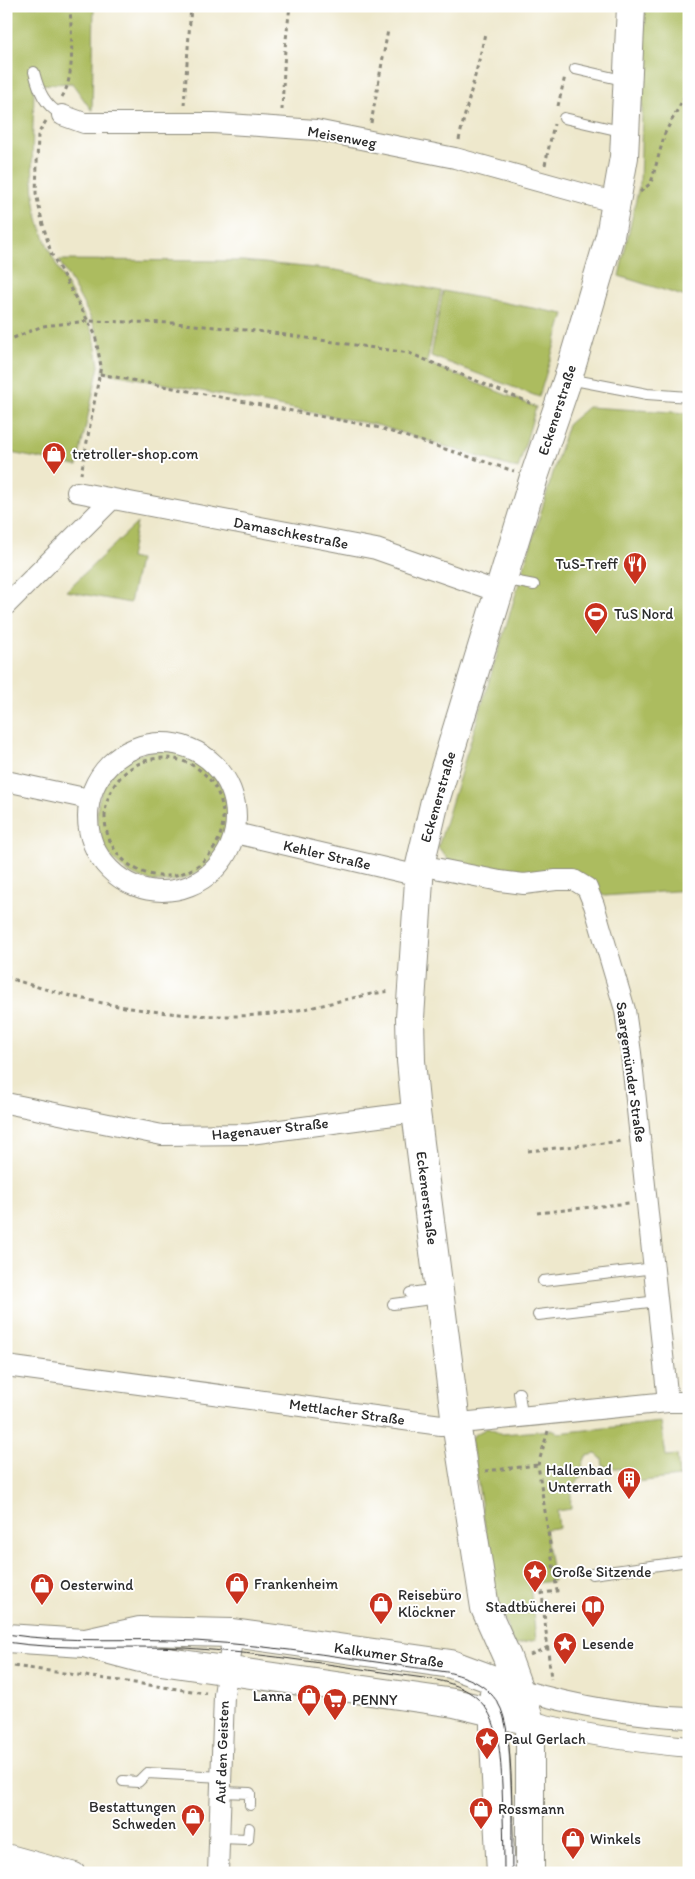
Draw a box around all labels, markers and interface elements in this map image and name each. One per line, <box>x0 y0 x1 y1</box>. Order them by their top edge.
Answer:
street label: Meisenweg <box>306 122 378 152</box>
street label: Eckenerstraße <box>534 362 580 458</box>
shop icon: tretroller-shop.com <box>41 441 67 475</box>
place label: tretroller-shop.com <box>72 445 199 463</box>
street label: Damaschkestraße <box>232 513 350 553</box>
restaurant icon: TuS-Treff <box>622 551 648 585</box>
place label: TuS-Treff <box>556 555 618 573</box>
sports icon: TuS Nord <box>583 601 609 635</box>
place label: TuS Nord <box>614 605 673 623</box>
street label: Eckenerstraße <box>416 749 460 845</box>
street label: Kehler Straße <box>281 836 373 874</box>
street label: Saargemünder Straße <box>612 1001 650 1143</box>
street label: Hagenauer Straße <box>211 1114 329 1144</box>
street label: Eckenerstraße <box>412 1150 442 1246</box>
street label: Mettlacher Straße <box>288 1395 406 1429</box>
place label: Hallenbad Unterrath <box>546 1461 612 1496</box>
building icon: Hallenbad Unterrath <box>616 1466 642 1500</box>
place icon: Große Sitzende <box>522 1559 548 1593</box>
place label: Große Sitzende <box>552 1563 651 1581</box>
shop icon: Frankenheim <box>224 1571 250 1605</box>
shop icon: Oesterwind <box>29 1572 55 1606</box>
place label: Frankenheim <box>254 1575 338 1593</box>
place label: Oesterwind <box>60 1576 133 1594</box>
place label: Reisebüro Klöckner <box>398 1586 462 1621</box>
shop icon: Reisebüro Klöckner <box>368 1591 394 1625</box>
library icon: Stadtbücherei <box>580 1594 606 1628</box>
place label: Stadtbücherei <box>486 1598 576 1616</box>
place icon: Lesende <box>552 1631 578 1665</box>
place label: Lesende <box>582 1635 634 1653</box>
street label: Kalkumer Straße <box>333 1638 445 1672</box>
shop icon: Lanna <box>296 1683 322 1717</box>
place label: Lanna <box>253 1687 293 1705</box>
supermarket icon: PENNY <box>322 1687 348 1721</box>
place label: PENNY <box>352 1691 398 1709</box>
street label: Auf den Geisten <box>211 1700 233 1804</box>
place icon: Paul Gerlach <box>474 1726 500 1760</box>
place label: Paul Gerlach <box>504 1730 586 1748</box>
shop icon: Rossmann <box>468 1796 494 1830</box>
place label: Bestattungen Schweden <box>89 1798 176 1833</box>
place label: Rossmann <box>498 1800 564 1818</box>
shop icon: Bestattungen Schweden <box>180 1803 206 1837</box>
shop icon: Winkels <box>560 1826 586 1860</box>
place label: Winkels <box>590 1830 641 1848</box>

